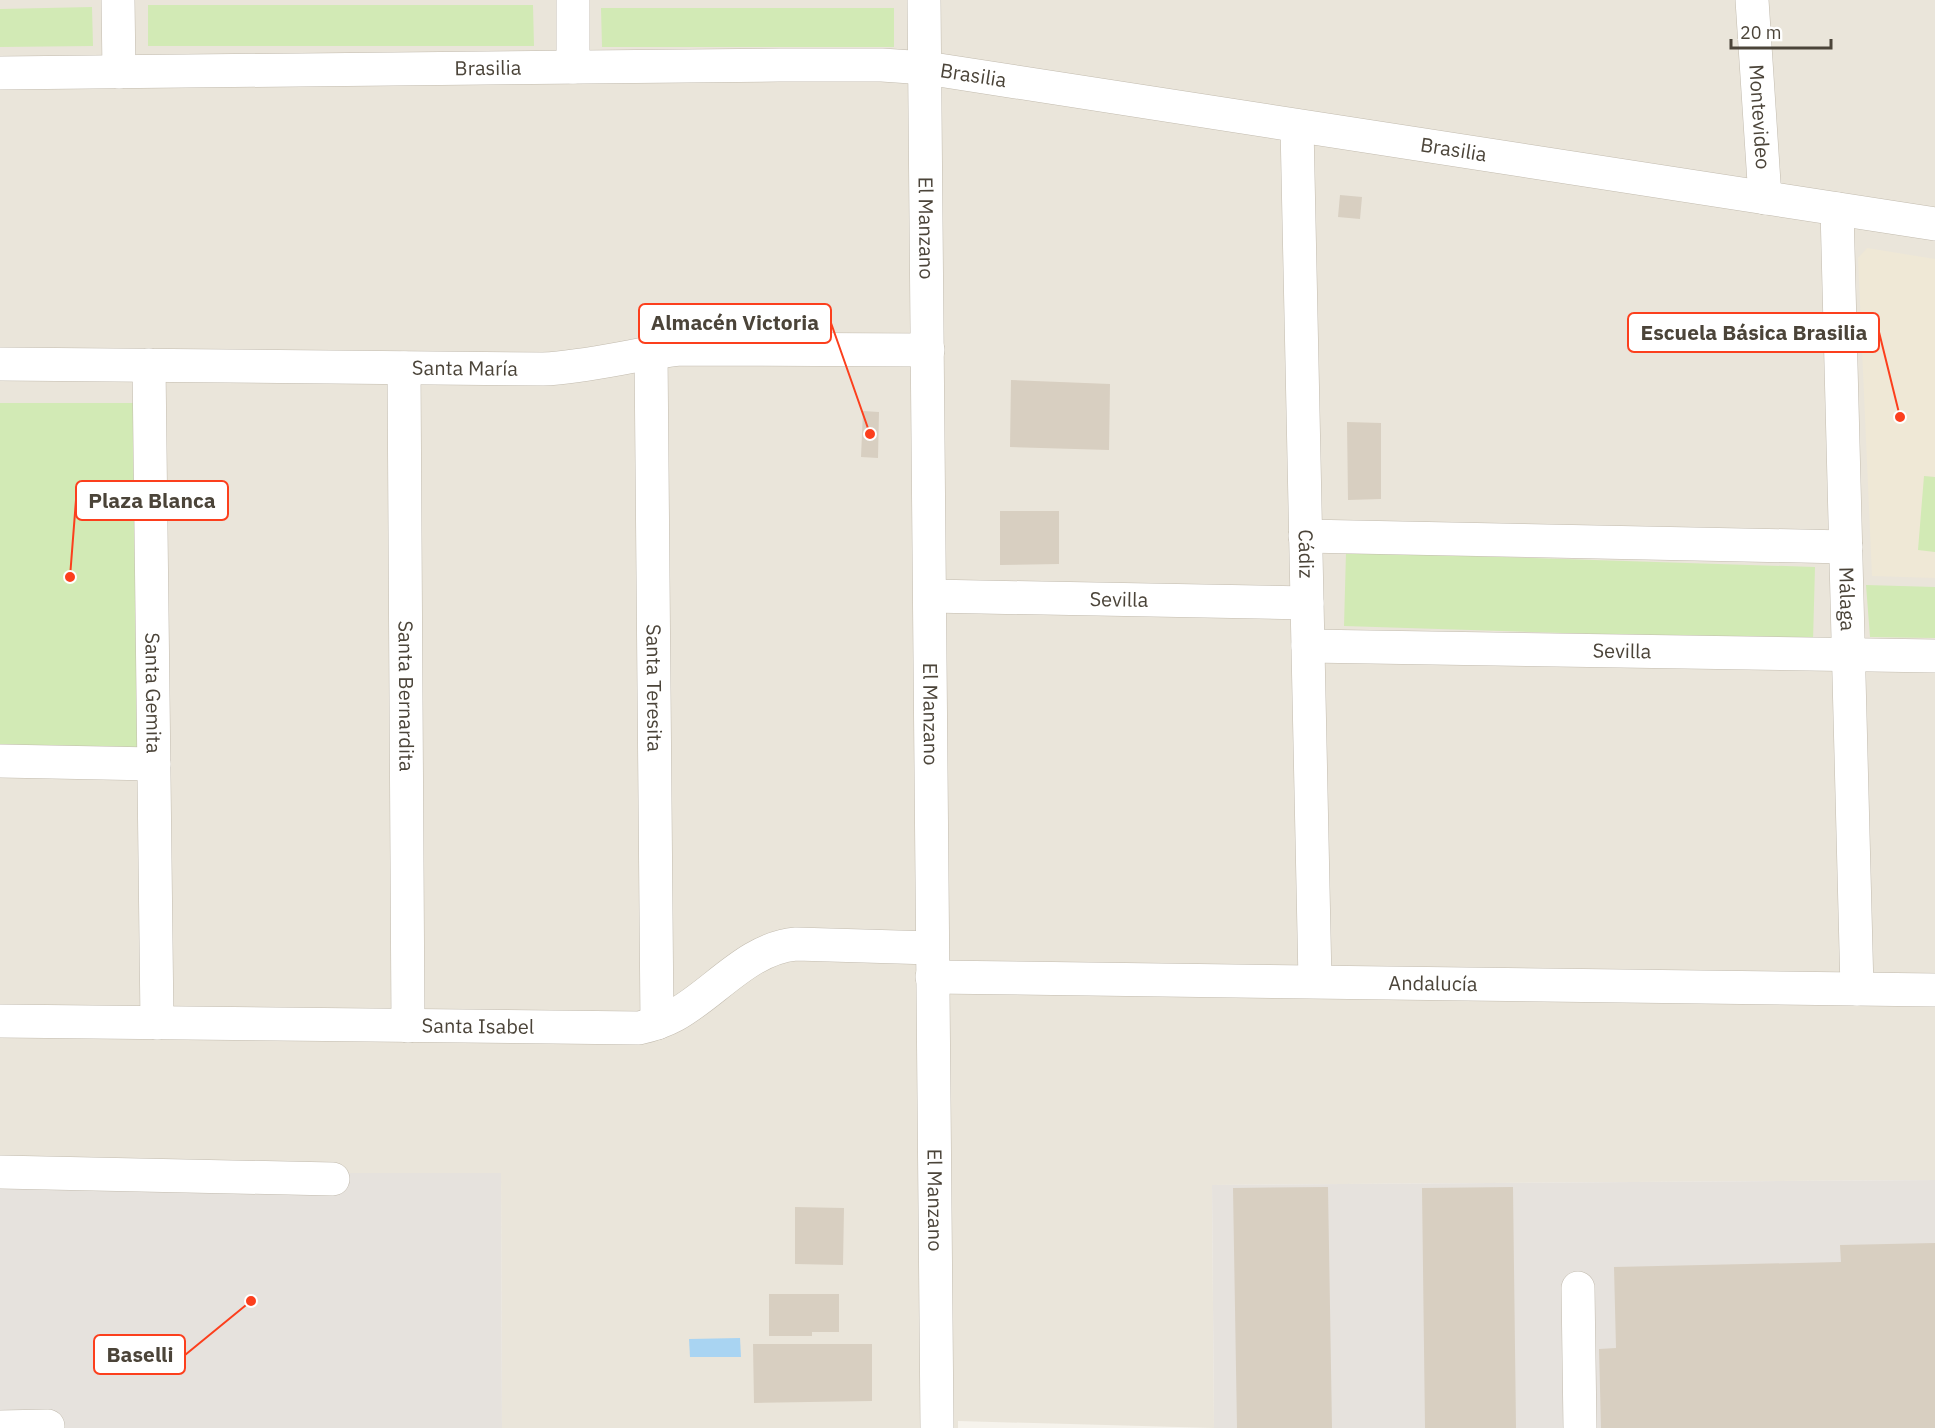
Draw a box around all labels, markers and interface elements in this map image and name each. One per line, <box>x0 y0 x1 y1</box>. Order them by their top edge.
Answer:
scale bar <box>1731 12 1832 50</box>
text: 20 m <box>1740 21 1782 44</box>
street label: Brasilia <box>454 54 522 81</box>
street label: Brasilia <box>938 56 1009 93</box>
street label: Montevideo <box>1743 63 1777 170</box>
street label: Brasilia <box>1419 131 1489 168</box>
street label: El Manzano <box>913 177 941 279</box>
callout: Almacén Victoria <box>639 304 831 343</box>
text: Almacén Victoria <box>651 308 819 336</box>
callout: Escuela Básica Brasilia <box>1628 313 1879 352</box>
text: Escuela Básica Brasilia <box>1640 318 1868 346</box>
street label: Santa María <box>412 354 518 382</box>
callout: Plaza Blanca <box>76 481 228 520</box>
text: Plaza Blanca <box>88 486 216 514</box>
street label: Cádiz <box>1292 529 1321 579</box>
street label: Málaga <box>1833 566 1862 632</box>
street label: Sevilla <box>1089 585 1149 613</box>
street label: Santa Bernardita <box>393 620 420 772</box>
street label: Santa Teresita <box>640 624 669 752</box>
street label: Santa Gemita <box>139 632 168 754</box>
street label: Sevilla <box>1592 637 1652 664</box>
street label: El Manzano <box>917 662 945 765</box>
street label: Andalucía <box>1388 969 1478 997</box>
street label: Santa Isabel <box>422 1012 534 1040</box>
street label: El Manzano <box>921 1148 949 1251</box>
callout: Baselli <box>94 1335 185 1374</box>
text: Baselli <box>107 1340 173 1368</box>

